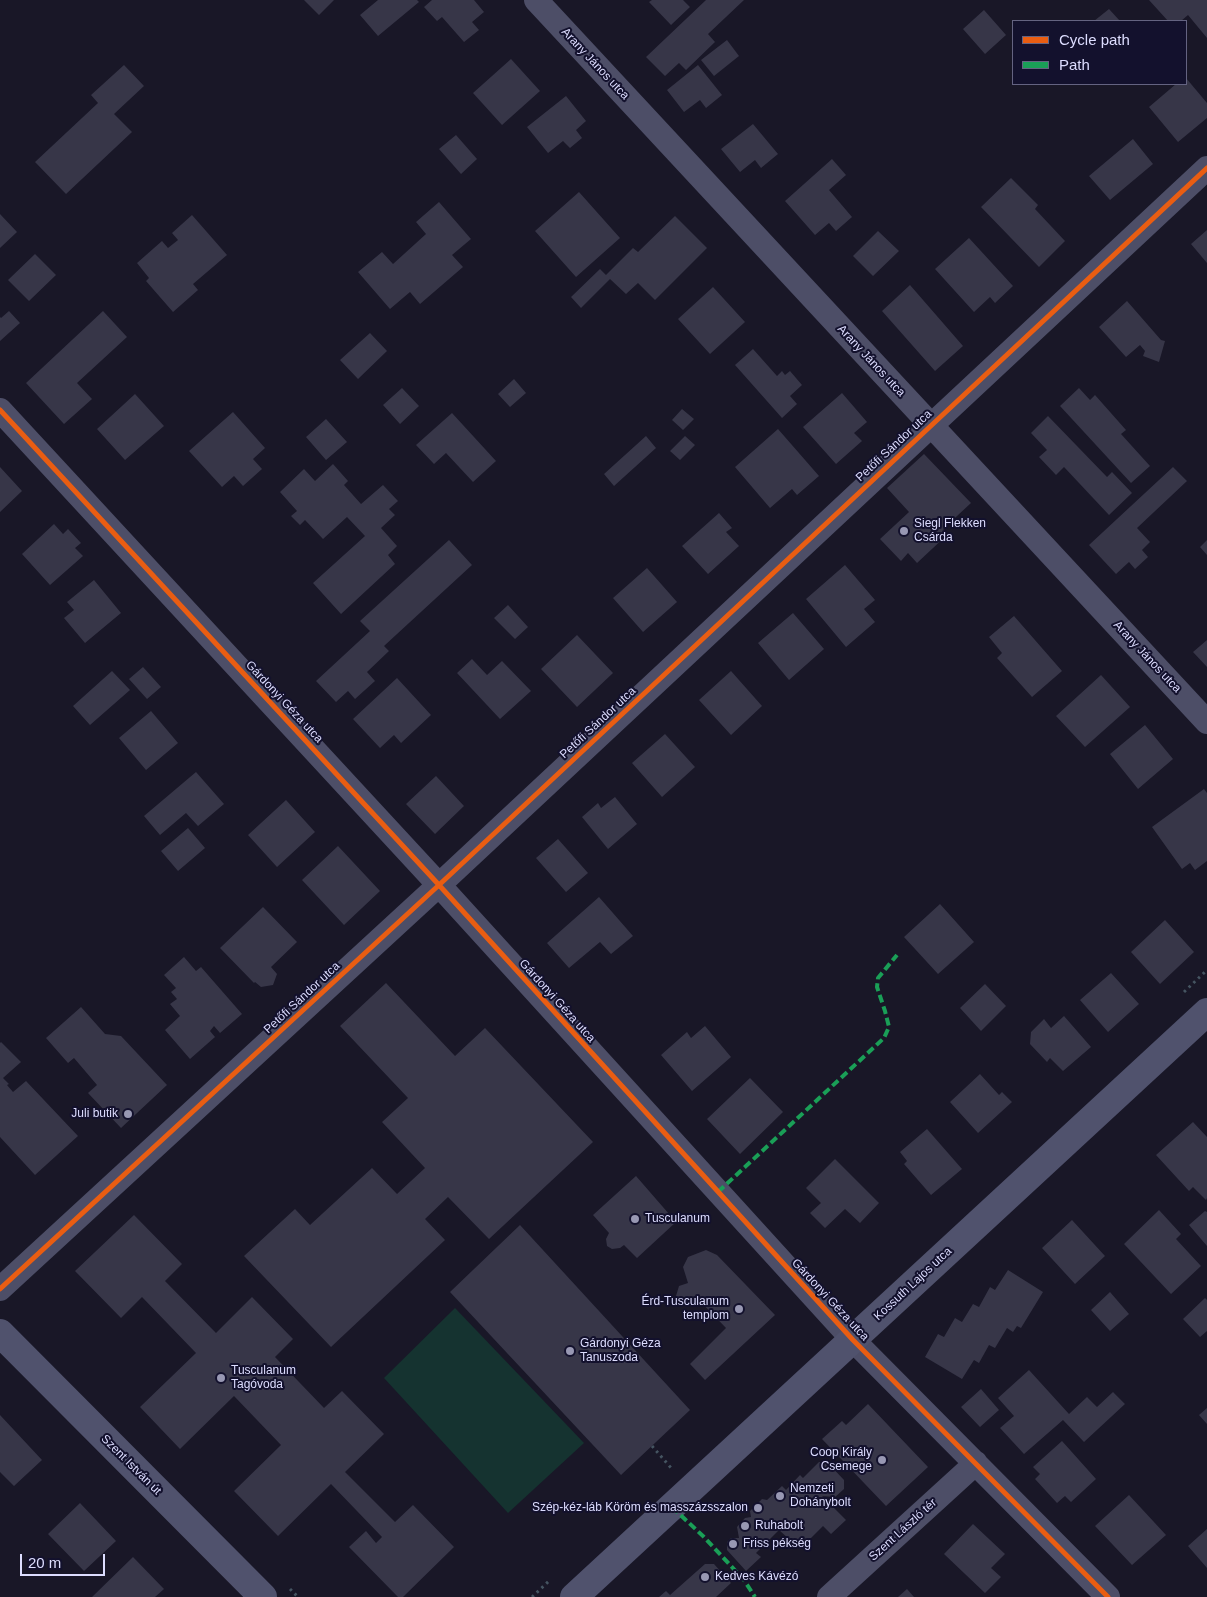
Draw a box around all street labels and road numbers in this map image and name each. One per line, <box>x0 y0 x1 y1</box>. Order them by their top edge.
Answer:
street label: Arany János utca <box>558 25 632 103</box>
street label: Arany János utca <box>834 322 908 400</box>
street label: Petőfi Sándor utca <box>853 407 935 485</box>
street label: Arany János utca <box>1110 618 1184 696</box>
street label: Gárdonyi Géza utca <box>242 658 326 746</box>
street label: Petőfi Sándor utca <box>557 684 639 762</box>
street label: Gárdonyi Géza utca <box>516 957 598 1045</box>
street label: Petőfi Sándor utca <box>261 959 343 1037</box>
street label: Kossuth Lajos utca <box>871 1244 955 1324</box>
street label: Gárdonyi Géza utca <box>788 1256 872 1344</box>
street label: Szent István út <box>98 1432 164 1498</box>
street label: Szent László tér <box>866 1496 940 1564</box>

